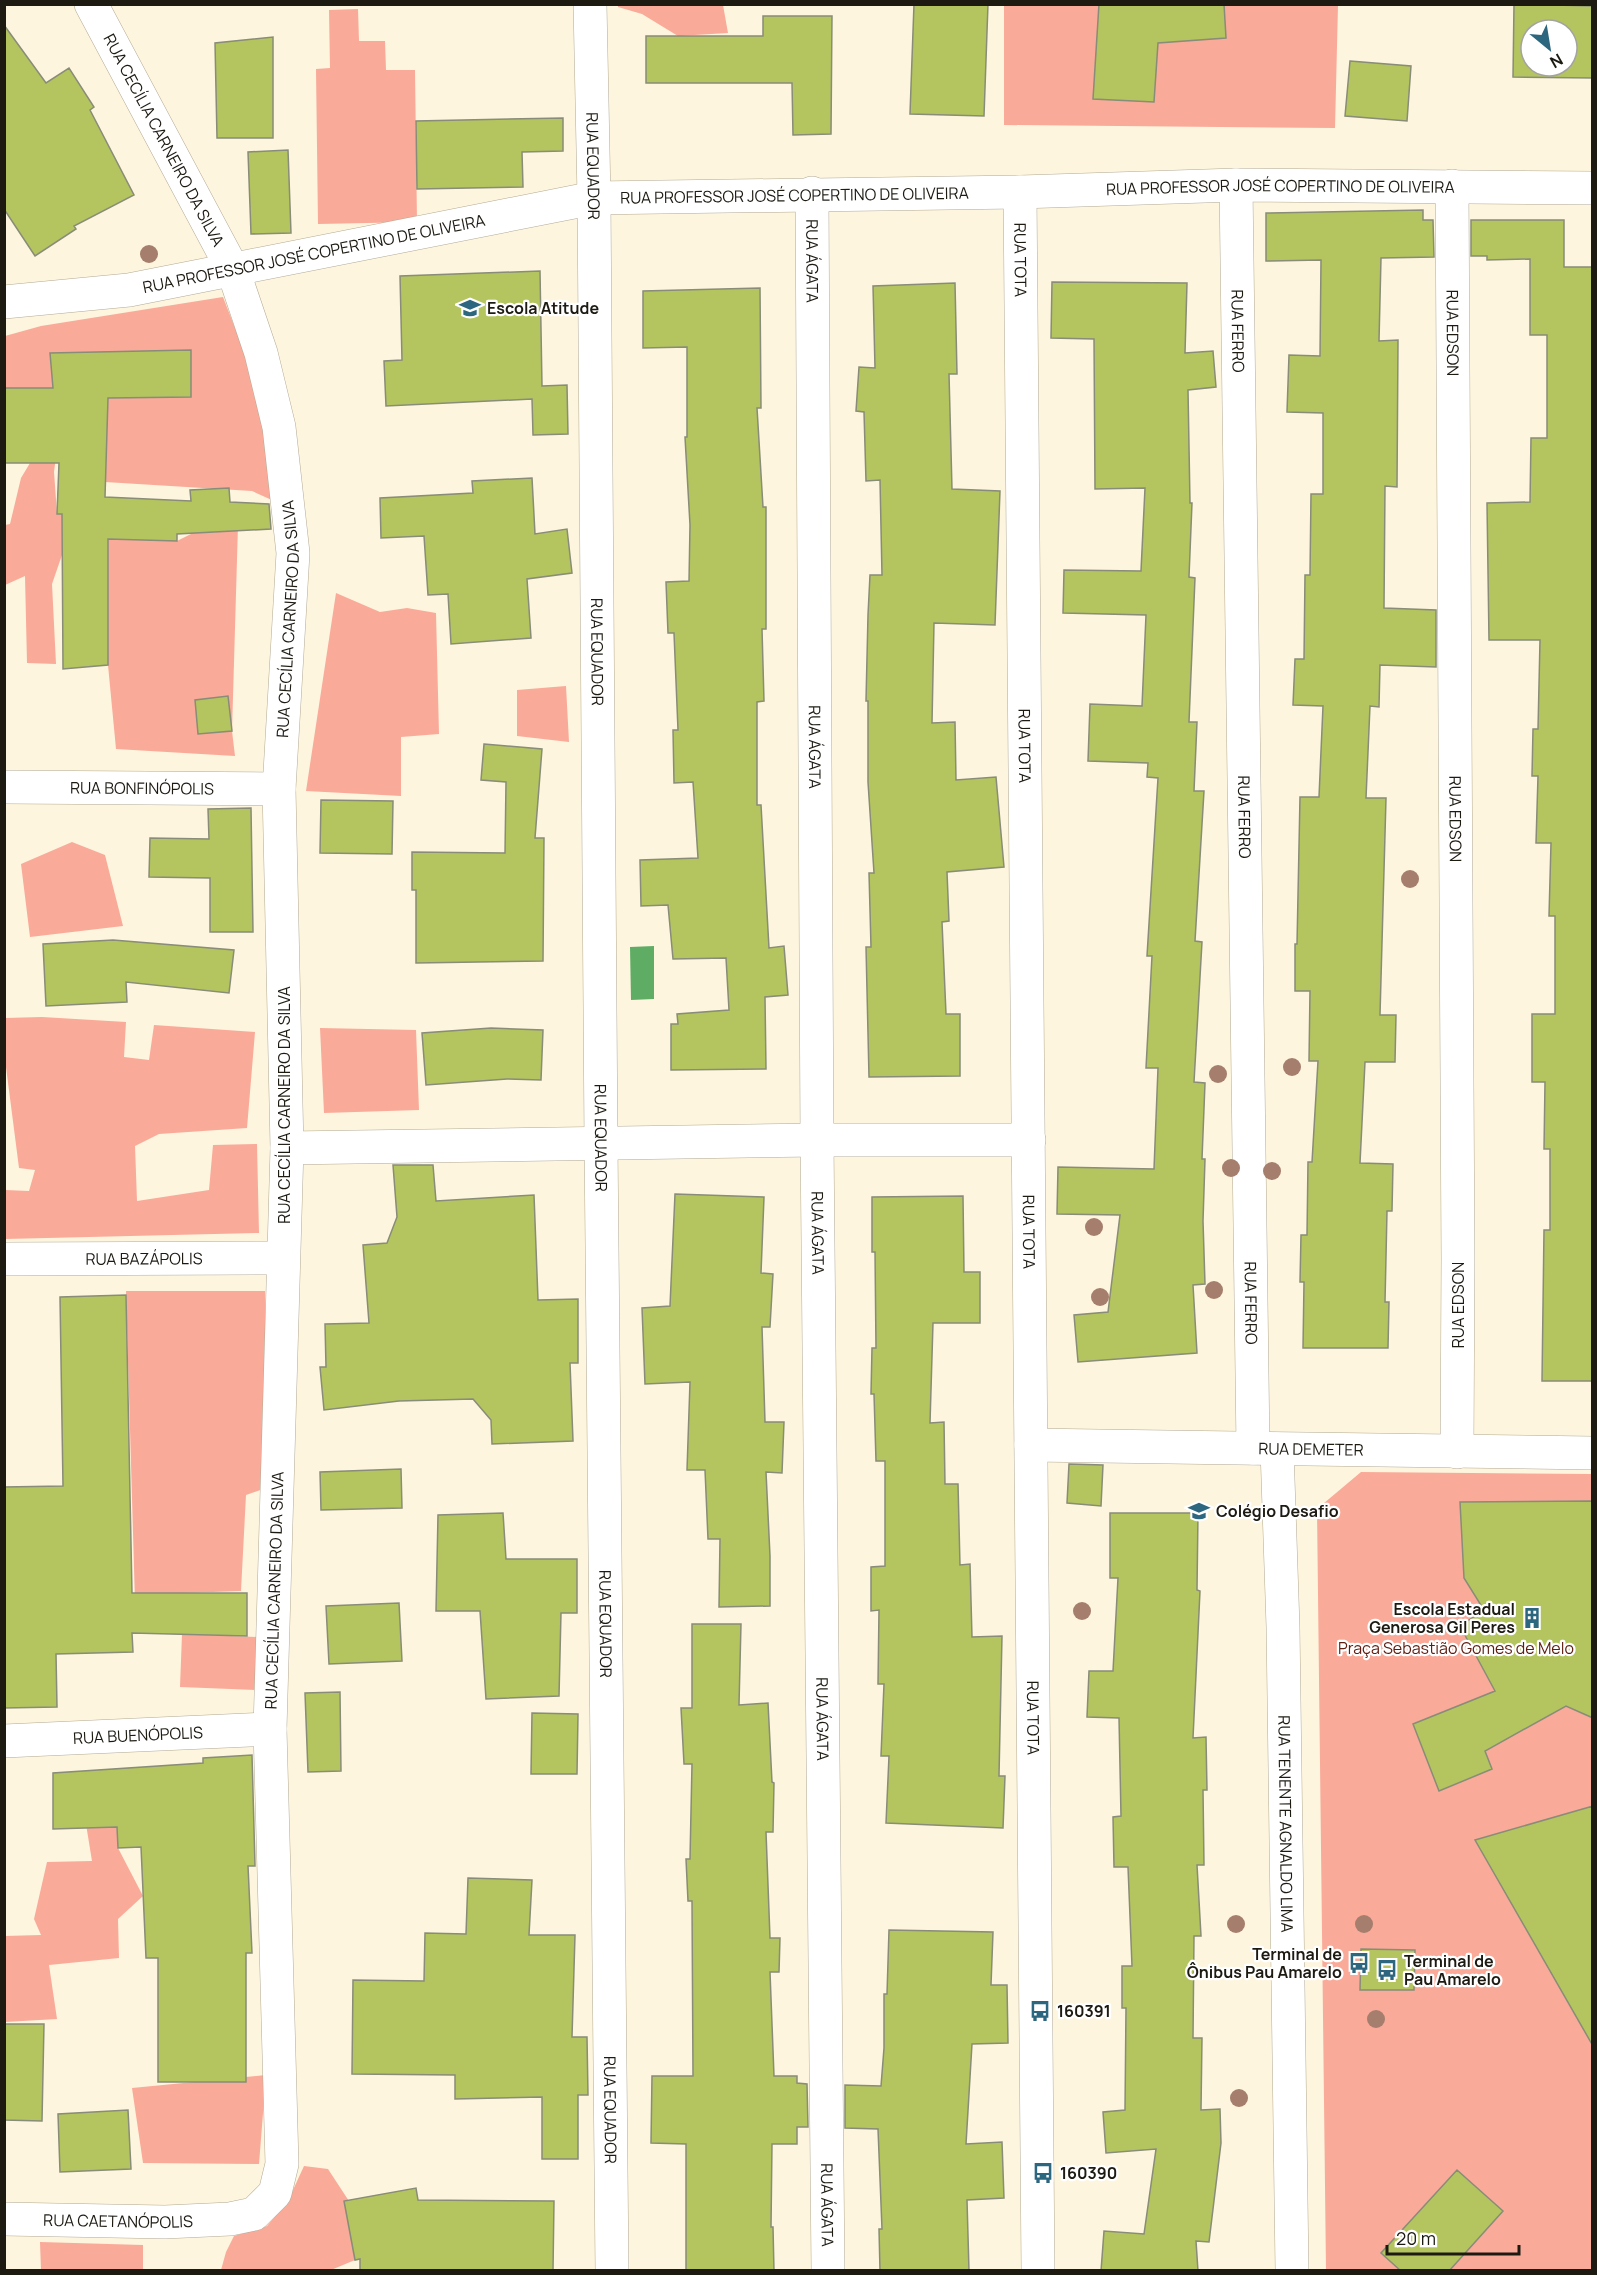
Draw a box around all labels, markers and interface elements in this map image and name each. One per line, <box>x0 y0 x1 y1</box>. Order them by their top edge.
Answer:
north arrow <box>1519 18 1579 78</box>
street label: RUA CECÍLIA CARNEIRO DA SILVA <box>98 30 230 250</box>
text: N <box>1546 49 1567 73</box>
street label: RUA EQUADOR <box>581 112 605 220</box>
street label: RUA PROFESSOR JOSÉ COPERTINO DE OLIVEIRA <box>1106 174 1455 200</box>
street label: RUA PROFESSOR JOSÉ COPERTINO DE OLIVEIRA <box>620 182 969 209</box>
street label: RUA PROFESSOR JOSÉ COPERTINO DE OLIVEIRA <box>141 209 487 298</box>
street label: RUA ÁGATA <box>801 219 824 303</box>
street label: RUA TOTA <box>1009 223 1032 297</box>
street label: RUA FERRO <box>1226 289 1250 373</box>
street label: RUA EDSON <box>1442 290 1464 376</box>
school or university icon: Escola Atitude <box>458 296 482 320</box>
place label: Escola Atitude <box>487 297 599 319</box>
street label: RUA CECÍLIA CARNEIRO DA SILVA <box>271 499 304 738</box>
street label: RUA EQUADOR <box>586 598 609 706</box>
street label: RUA ÁGATA <box>804 705 826 789</box>
street label: RUA TOTA <box>1013 709 1036 783</box>
street label: RUA FERRO <box>1233 775 1256 859</box>
street label: RUA BONFINÓPOLIS <box>70 776 214 800</box>
street label: RUA EDSON <box>1444 776 1467 862</box>
street label: RUA CECÍLIA CARNEIRO DA SILVA <box>273 986 295 1224</box>
street label: RUA EQUADOR <box>590 1084 612 1192</box>
street label: RUA ÁGATA <box>806 1191 829 1275</box>
street label: RUA TOTA <box>1018 1195 1040 1269</box>
street label: RUA BAZÁPOLIS <box>85 1247 203 1270</box>
street label: RUA FERRO <box>1239 1261 1263 1345</box>
street label: RUA EDSON <box>1447 1262 1469 1348</box>
street label: RUA DEMETER <box>1258 1437 1364 1461</box>
street label: RUA CECÍLIA CARNEIRO DA SILVA <box>260 1471 289 1710</box>
school or university icon: Colégio Desafio <box>1187 1499 1211 1523</box>
place label: Colégio Desafio <box>1216 1500 1339 1522</box>
street label: RUA EQUADOR <box>594 1570 617 1678</box>
place label: Escola Estadual Generosa Gil Peres <box>1369 1598 1515 1638</box>
building icon: Escola Estadual Generosa Gil Peres <box>1520 1606 1544 1630</box>
park label: Praça Sebastião Gomes de Melo <box>1338 1637 1574 1659</box>
street label: RUA ÁGATA <box>811 1677 834 1761</box>
street label: RUA TOTA <box>1022 1681 1045 1755</box>
street label: RUA TENENTE AGNALDO LIMA <box>1273 1715 1298 1933</box>
street label: RUA BUENÓPOLIS <box>72 1721 203 1749</box>
place label: Terminal de Ônibus Pau Amarelo <box>1187 1943 1342 1983</box>
place label: Terminal de Pau Amarelo <box>1404 1950 1501 1990</box>
bus stop icon: Terminal de Ônibus Pau Amarelo <box>1347 1951 1371 1975</box>
bus stop icon: Terminal de Pau Amarelo <box>1375 1958 1399 1982</box>
bus stop icon: 160391 <box>1028 1999 1052 2023</box>
place label: 160391 <box>1057 2000 1111 2022</box>
street label: RUA EQUADOR <box>599 2056 622 2164</box>
bus stop icon: 160390 <box>1031 2161 1055 2185</box>
place label: 160390 <box>1060 2162 1117 2184</box>
street label: RUA ÁGATA <box>816 2163 839 2247</box>
street label: RUA CAETANÓPOLIS <box>43 2209 193 2233</box>
scale bar <box>1387 2218 1519 2256</box>
text: 20 m <box>1396 2226 1436 2250</box>

